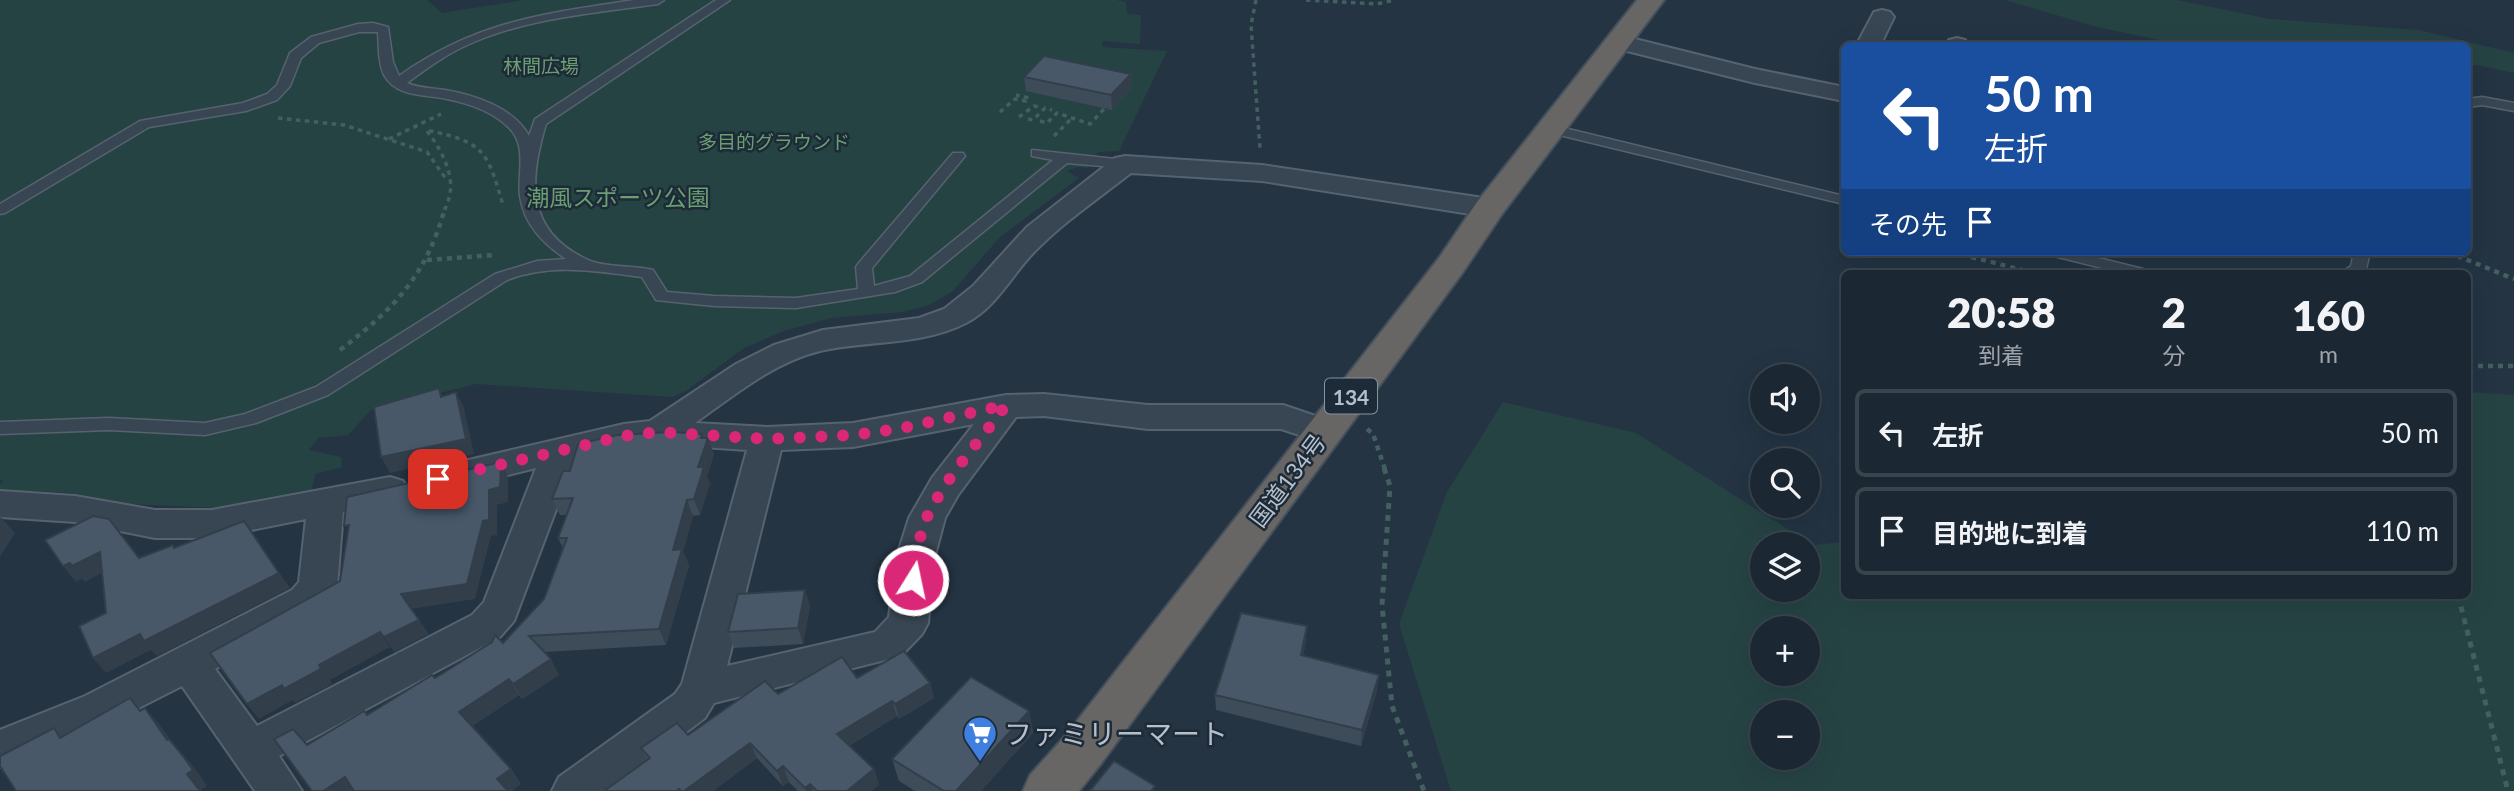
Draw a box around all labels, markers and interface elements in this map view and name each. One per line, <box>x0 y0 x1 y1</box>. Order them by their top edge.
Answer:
park label: 林間広場 <box>503 54 579 77</box>
text: 50 m <box>1984 64 2094 122</box>
icon: left <box>1869 70 1960 161</box>
text: 左折 <box>1984 128 2048 167</box>
park label: 多目的グラウンド <box>698 130 850 153</box>
park label: 潮風スポーツ公園 <box>526 183 710 211</box>
icon: arrive <box>1961 203 1999 241</box>
text: その先 <box>1869 208 1947 240</box>
text: 20:58 <box>1947 287 2056 337</box>
text: 2 <box>2162 287 2186 337</box>
text: 160 <box>2292 290 2365 340</box>
text: m <box>2319 340 2338 368</box>
text: 到着 <box>1978 341 2024 369</box>
text: 分 <box>2162 341 2185 369</box>
map controls <box>1750 364 1820 770</box>
button: sound <box>1750 364 1820 434</box>
road number: 134 <box>1325 378 1377 414</box>
icon: left <box>1873 414 1911 452</box>
text: 50 m <box>2381 417 2439 449</box>
text: 左折 <box>1932 419 1984 451</box>
street label: 国道134号 <box>1243 428 1331 532</box>
button: search <box>1750 448 1820 518</box>
pin <box>408 449 468 509</box>
icon: arrive <box>419 460 457 498</box>
icon: arrive <box>1873 512 1911 550</box>
text: 110 m <box>2366 515 2439 547</box>
text: 目的地に到着 <box>1932 517 2088 549</box>
button: layers <box>1750 532 1820 602</box>
position arrow <box>876 543 950 617</box>
button: + <box>1750 616 1820 686</box>
button: − <box>1750 700 1820 770</box>
supermarket icon: ファミリーマート <box>961 714 999 763</box>
place label: ファミリーマート <box>1004 716 1228 750</box>

